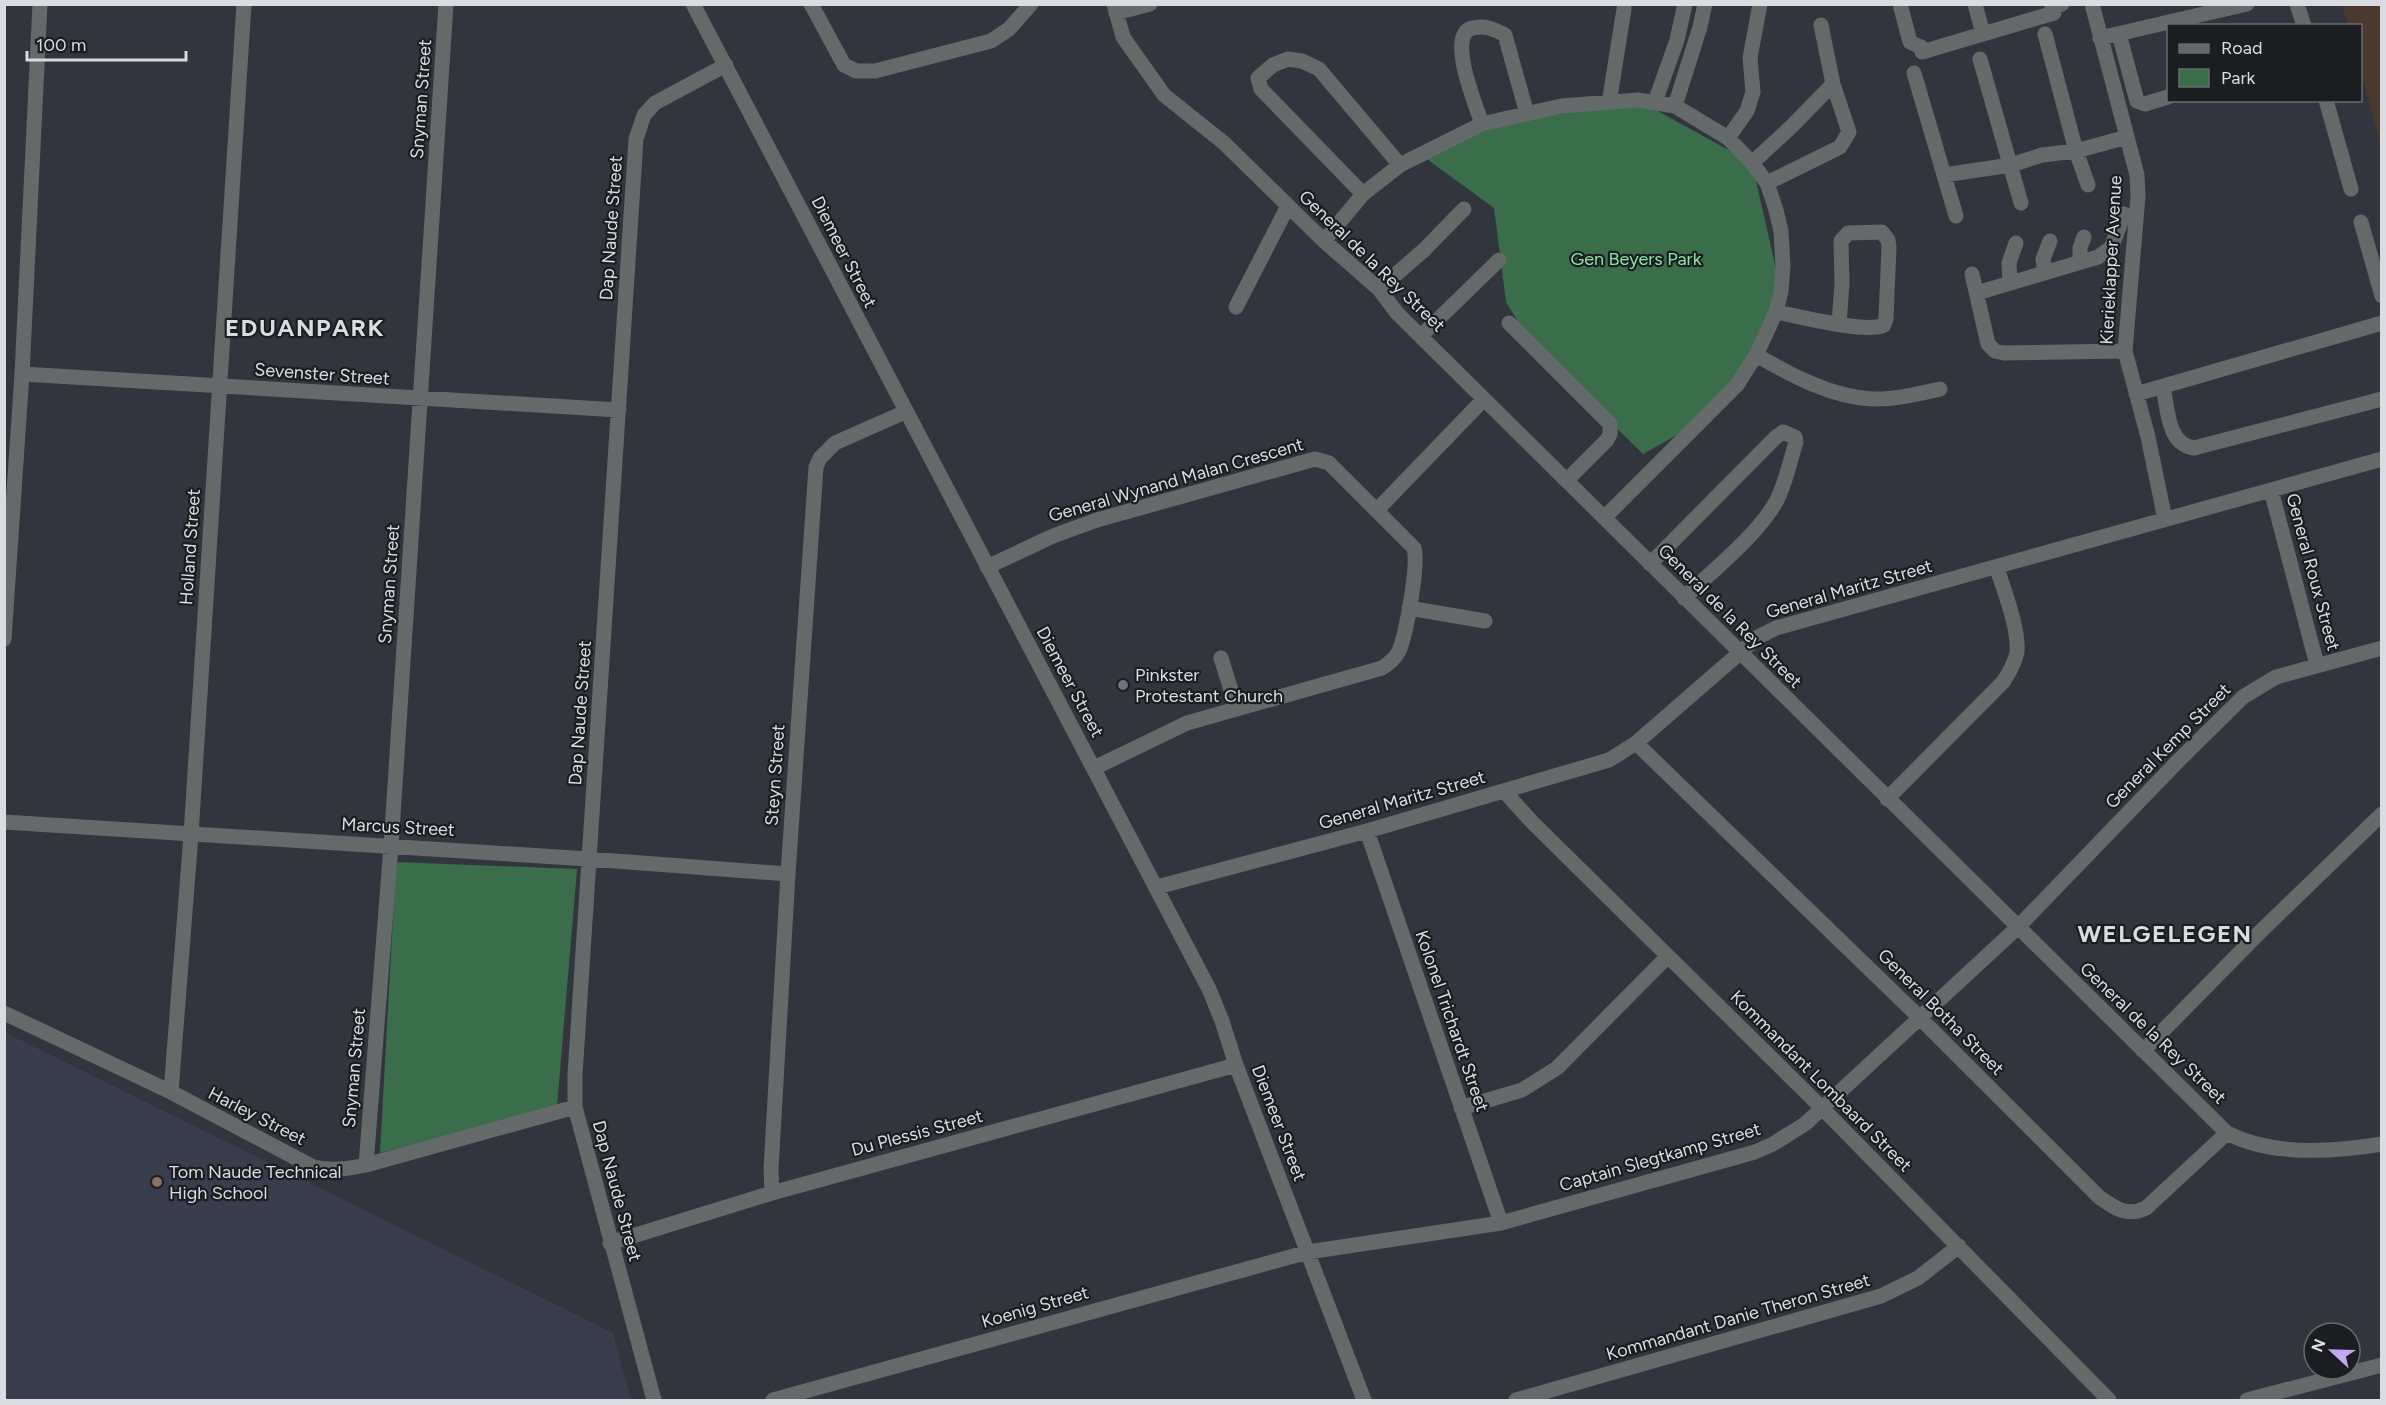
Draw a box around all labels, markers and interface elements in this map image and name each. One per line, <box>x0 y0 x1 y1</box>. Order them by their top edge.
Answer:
scale bar <box>27 24 186 62</box>
legend <box>2167 24 2362 102</box>
text: 100 m <box>36 34 86 56</box>
text: Road <box>2221 37 2262 59</box>
street label: Snyman Street <box>406 38 436 160</box>
text: Park <box>2221 67 2256 89</box>
street label: Dap Naude Street <box>595 155 627 301</box>
street label: Kierieklapper Avenue <box>2096 175 2126 345</box>
street label: General de la Rey Street <box>1294 185 1450 337</box>
street label: Diemeer Street <box>806 193 882 312</box>
park label: Gen Beyers Park <box>1571 248 1702 270</box>
district label: EDUANPARK <box>225 313 385 342</box>
street label: Sevenster Street <box>254 358 391 390</box>
street label: General Wynand Malan Crescent <box>1046 433 1306 527</box>
street label: Holland Street <box>175 488 205 606</box>
street label: General Roux Street <box>2281 491 2345 653</box>
street label: Snyman Street <box>374 523 404 645</box>
street label: General de la Rey Street <box>1653 539 1807 693</box>
street label: General Maritz Street <box>1763 555 1935 623</box>
street label: Diemeer Street <box>1032 623 1109 741</box>
street label: Dap Naude Street <box>564 640 596 786</box>
place label: Pinkster Protestant Church <box>1135 664 1283 707</box>
marker: Pinkster Protestant Church <box>1116 678 1130 692</box>
street label: General Kemp Street <box>2101 679 2235 813</box>
street label: Steyn Street <box>760 723 790 827</box>
street label: General Maritz Street <box>1316 766 1488 834</box>
street label: Marcus Street <box>341 813 455 841</box>
district label: WELGELEGEN <box>2077 919 2253 948</box>
street label: Kolonel Trichardt Street <box>1411 927 1493 1115</box>
street label: General Botha Street <box>1873 944 2009 1080</box>
street label: General de la Rey Street <box>2075 957 2231 1109</box>
street label: Kommandant Lombaard Street <box>1726 986 1916 1176</box>
street label: Snyman Street <box>338 1007 370 1129</box>
street label: Diemeer Street <box>1247 1062 1311 1184</box>
street label: Harley Street <box>204 1082 310 1150</box>
street label: Du Plessis Street <box>849 1105 985 1161</box>
street label: Dap Naude Street <box>588 1118 646 1264</box>
street label: Captain Slegtkamp Street <box>1557 1118 1763 1196</box>
place label: Tom Naude Technical High School <box>169 1161 342 1204</box>
marker: Tom Naude Technical High School <box>150 1175 164 1189</box>
street label: Kommandant Danie Theron Street <box>1604 1269 1873 1365</box>
street label: Koenig Street <box>979 1281 1091 1333</box>
north arrow <box>2302 1321 2362 1381</box>
text: N <box>2307 1336 2330 1355</box>

